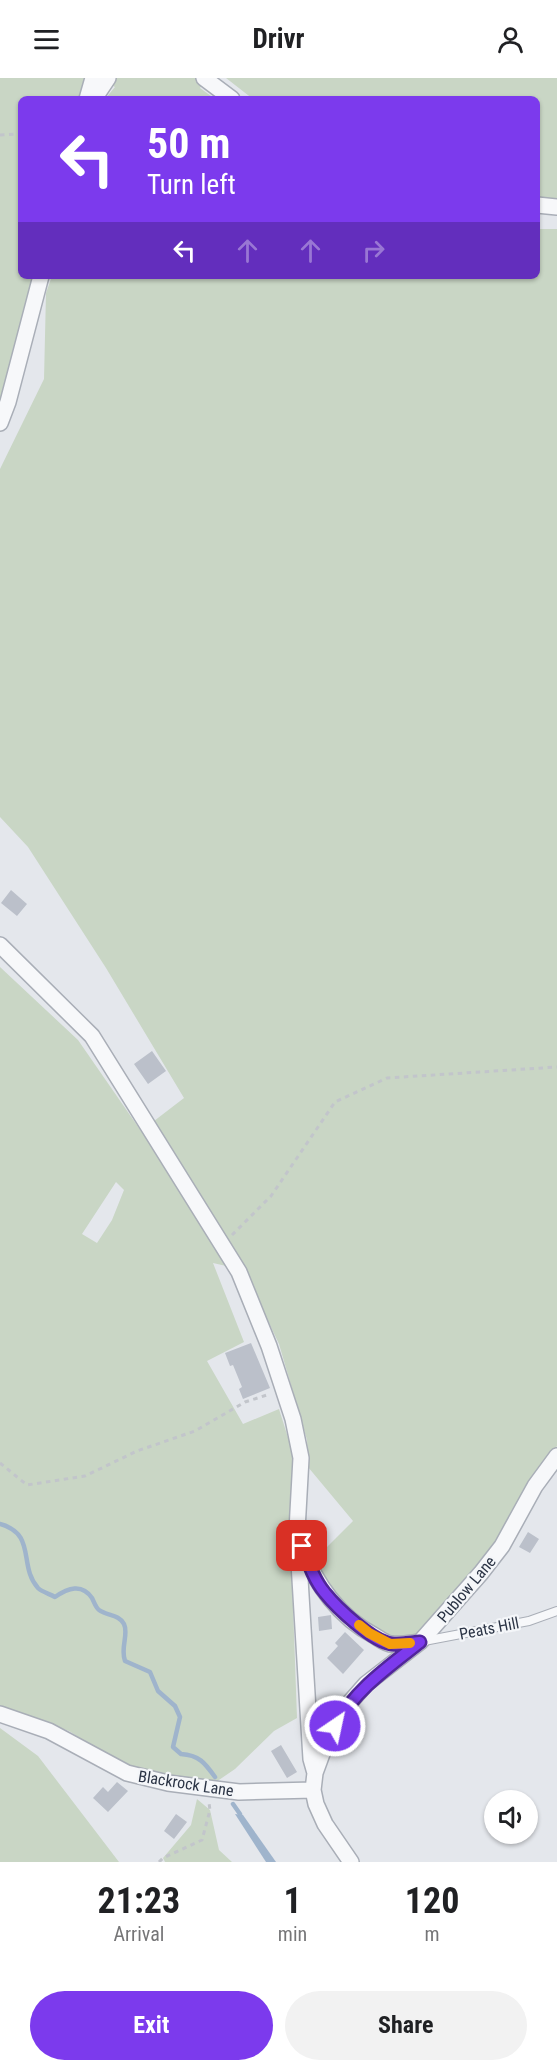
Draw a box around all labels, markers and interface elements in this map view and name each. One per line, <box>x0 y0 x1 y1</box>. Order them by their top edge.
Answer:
icon: menu <box>30 23 63 56</box>
text: Drivr <box>252 23 305 55</box>
icon: person <box>494 23 527 56</box>
text: 50 m <box>147 119 230 168</box>
icon: left <box>48 120 126 198</box>
text: Turn left <box>147 169 236 201</box>
icon: left <box>168 234 201 267</box>
icon: ahead <box>231 234 264 267</box>
icon: ahead <box>294 234 327 267</box>
icon: right <box>357 234 390 267</box>
pin <box>276 1520 327 1571</box>
icon: arrive <box>285 1529 318 1562</box>
street label: Publow Lane <box>433 1552 500 1626</box>
street label: Peats Hill <box>458 1613 521 1644</box>
position arrow <box>303 1694 367 1758</box>
street label: Blackrock Lane <box>137 1767 235 1800</box>
map controls <box>484 1790 538 1844</box>
button: sound <box>484 1790 538 1844</box>
text: 21:23 <box>98 1880 180 1922</box>
text: 1 <box>283 1880 302 1922</box>
text: 120 <box>405 1880 459 1922</box>
text: Arrival <box>113 1922 164 1946</box>
text: min <box>278 1922 307 1946</box>
text: m <box>425 1922 440 1946</box>
button: Exit <box>30 1991 273 2060</box>
button: Share <box>285 1991 527 2060</box>

